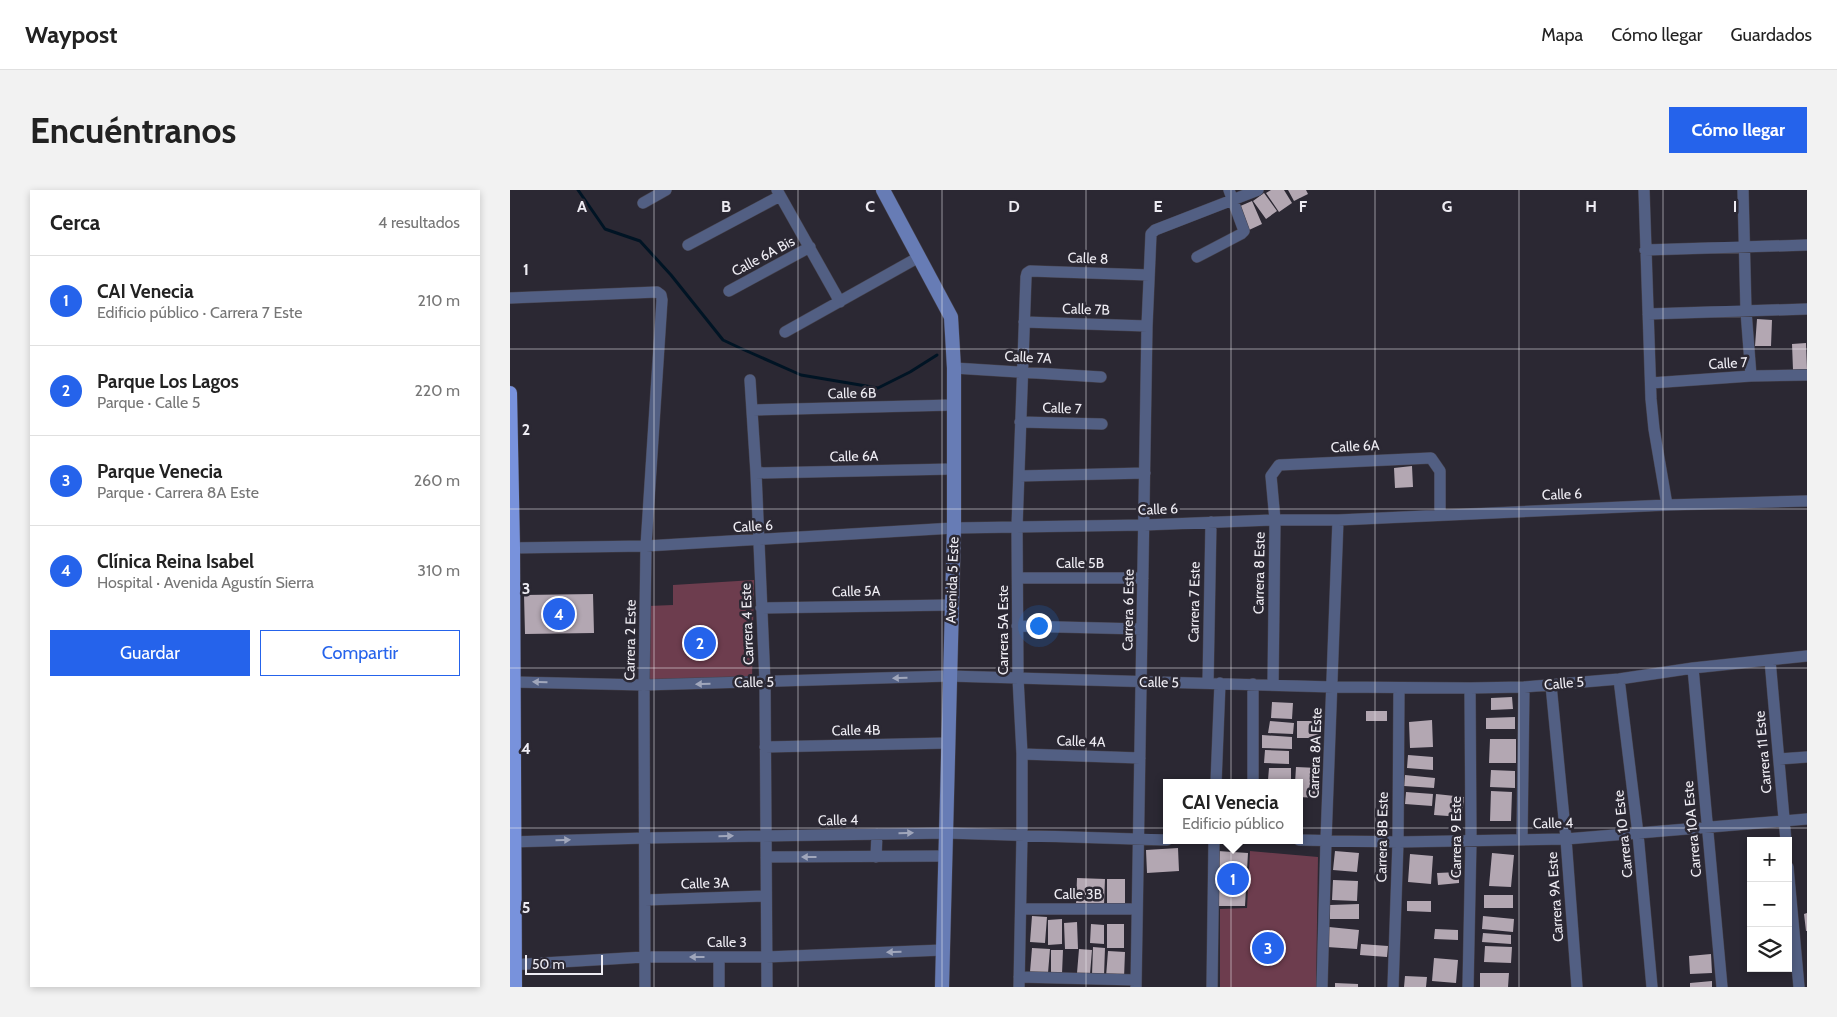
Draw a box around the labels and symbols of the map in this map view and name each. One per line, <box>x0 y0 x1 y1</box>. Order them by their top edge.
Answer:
text: A <box>577 197 587 216</box>
text: B <box>721 197 731 216</box>
text: C <box>865 197 875 216</box>
text: D <box>1008 197 1020 216</box>
text: E <box>1153 197 1163 216</box>
text: F <box>1299 197 1308 216</box>
text: G <box>1442 197 1452 216</box>
text: H <box>1585 197 1597 216</box>
text: I <box>1733 197 1737 216</box>
street label: Calle 6A Bis <box>728 232 798 280</box>
street label: Calle 8 <box>1067 248 1109 268</box>
text: 1 <box>523 260 529 279</box>
street label: Calle 7B <box>1062 299 1110 319</box>
street label: Calle 7A <box>1004 347 1052 367</box>
street label: Calle 7 <box>1708 353 1748 373</box>
street label: Calle 6B <box>828 384 876 402</box>
street label: Calle 7 <box>1042 398 1082 418</box>
text: 2 <box>522 420 530 439</box>
street label: Calle 6A <box>1330 436 1380 456</box>
street label: Calle 6A <box>829 447 879 465</box>
street label: Calle 6 <box>1542 484 1582 504</box>
street label: Calle 6 <box>1138 499 1178 519</box>
street label: Calle 6 <box>732 516 774 536</box>
street label: Carrera 8 Este <box>1249 532 1269 614</box>
street label: Avenida 5 Este <box>941 536 963 624</box>
street label: Calle 5B <box>1056 554 1104 572</box>
street label: Carrera 7 Este <box>1184 561 1204 643</box>
street label: Carrera 6 Este <box>1118 569 1138 651</box>
text: 3 <box>522 579 530 598</box>
street label: Calle 5A <box>832 582 881 600</box>
street label: Carrera 4 Este <box>737 583 757 665</box>
street label: Carrera 5A Este <box>994 585 1012 675</box>
pin: 4 <box>543 595 575 633</box>
street label: Carrera 2 Este <box>620 599 640 681</box>
your location <box>1026 613 1052 639</box>
pin: 2 <box>684 624 716 662</box>
street label: Calle 5 <box>1543 672 1585 694</box>
street label: Calle 5 <box>734 673 774 691</box>
street label: Calle 5 <box>1139 673 1179 691</box>
one-way arrow <box>892 674 908 682</box>
one-way arrow <box>532 678 548 686</box>
one-way arrow <box>694 680 710 688</box>
street label: Carrera 8A Este <box>1304 707 1326 799</box>
street label: Carrera 11 Este <box>1750 710 1776 794</box>
street label: Calle 4B <box>832 721 880 739</box>
street label: Calle 4A <box>1056 731 1106 751</box>
text: 4 <box>521 739 531 758</box>
street label: Carrera 10A Este <box>1679 780 1705 878</box>
street label: Carrera 10 Este <box>1609 789 1637 879</box>
street label: Carrera 8B Este <box>1372 792 1392 882</box>
street label: Carrera 9 Este <box>1447 796 1465 878</box>
street label: Calle 4 <box>818 811 858 829</box>
street label: Calle 4 <box>1533 814 1573 832</box>
one-way arrow <box>898 829 914 837</box>
one-way arrow <box>718 832 734 840</box>
one-way arrow <box>556 836 572 844</box>
street label: Carrera 9A Este <box>1543 851 1567 943</box>
one-way arrow <box>801 853 817 861</box>
pin: 1 <box>1217 860 1249 898</box>
street label: Calle 3A <box>680 873 730 893</box>
street label: Calle 3B <box>1054 885 1102 903</box>
text: 5 <box>522 898 530 917</box>
pin: 3 <box>1252 929 1284 967</box>
street label: Calle 3 <box>707 933 747 951</box>
one-way arrow <box>886 948 902 956</box>
scale bar <box>525 952 602 975</box>
one-way arrow <box>689 953 705 961</box>

